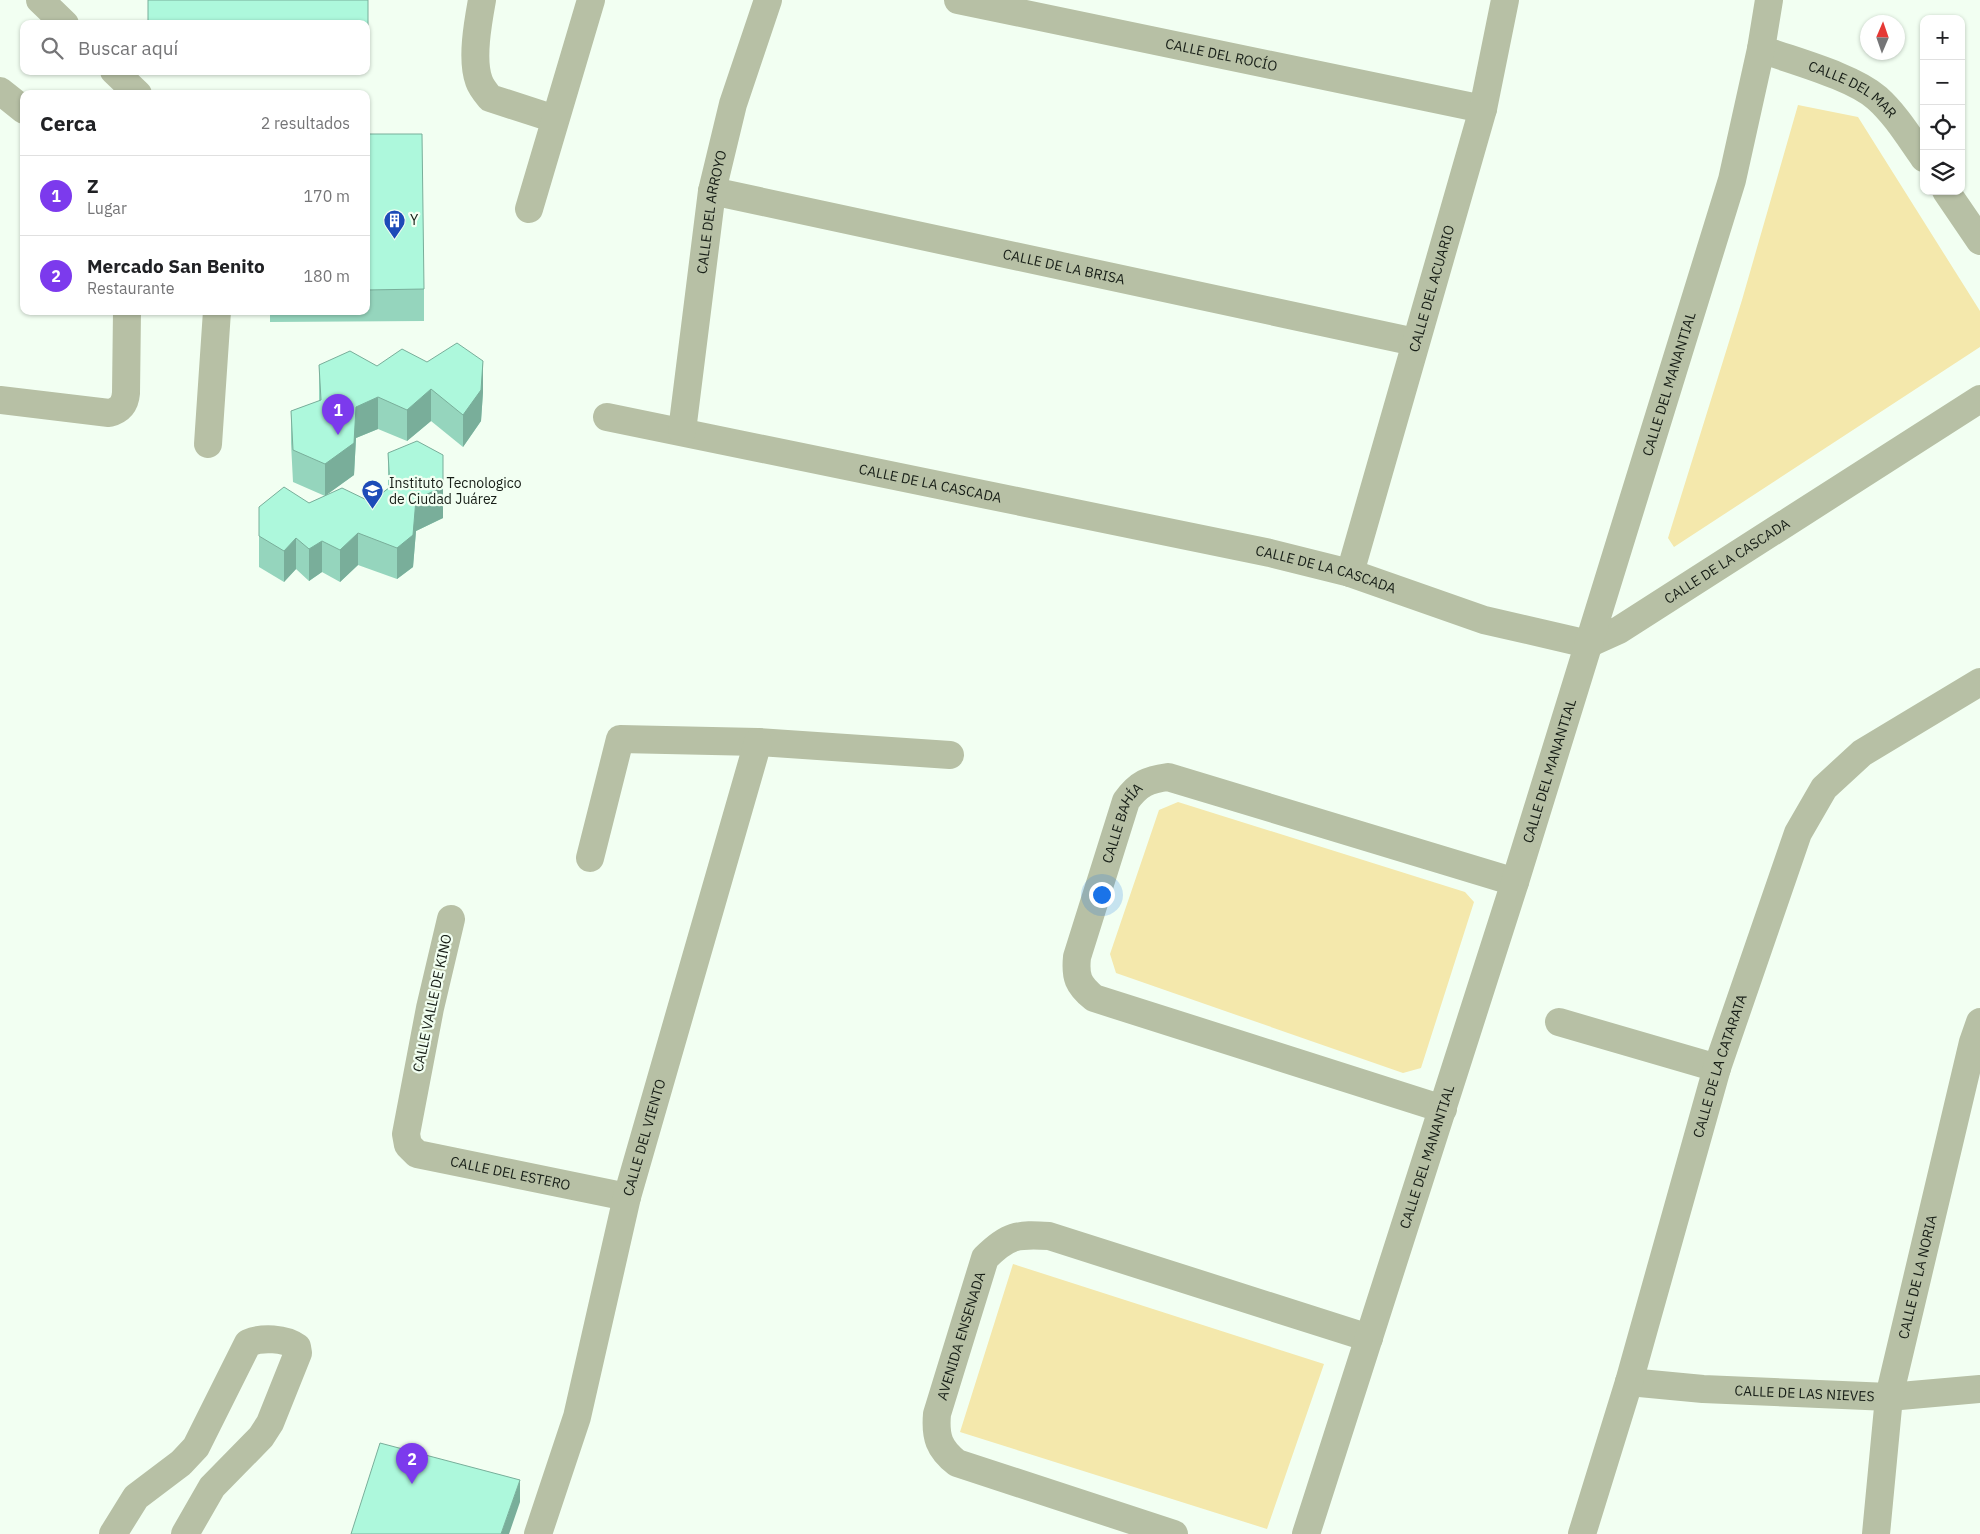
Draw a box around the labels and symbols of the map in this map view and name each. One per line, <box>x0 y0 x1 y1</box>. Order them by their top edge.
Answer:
north arrow <box>1860 15 1905 60</box>
street label: CALLE DEL ROCÍO <box>1164 34 1279 75</box>
street label: CALLE DEL MAR <box>1806 57 1901 122</box>
street label: CALLE DEL ARROYO <box>693 148 731 275</box>
building icon: Y <box>382 208 406 239</box>
place label: Y <box>410 211 419 229</box>
street label: CALLE DEL ACUARIO <box>1405 223 1458 354</box>
street label: CALLE DE LA BRISA <box>1001 245 1127 288</box>
street label: CALLE DEL MANANTIAL <box>1638 310 1700 458</box>
pin: 1 <box>322 394 354 435</box>
street label: CALLE DE LA CASCADA <box>857 460 1003 507</box>
place label: Instituto Tecnologico de Ciudad Juárez <box>389 474 522 508</box>
school or university icon: Instituto Tecnologico de Ciudad Juárez <box>361 479 385 510</box>
street label: CALLE DE LA CASCADA <box>1661 514 1793 608</box>
street label: CALLE DE LA CASCADA <box>1254 541 1399 598</box>
street label: CALLE DEL MANANTIAL <box>1519 697 1580 845</box>
street label: CALLE BAHÍA <box>1098 779 1146 865</box>
your location <box>1089 882 1115 908</box>
street label: CALLE VALLE DE KINO <box>409 932 455 1074</box>
street label: CALLE DE LA CATARATA <box>1689 992 1751 1140</box>
street label: CALLE DEL VIENTO <box>619 1077 670 1198</box>
street label: CALLE DEL MANANTIAL <box>1395 1083 1458 1231</box>
street label: CALLE DEL ESTERO <box>449 1152 572 1194</box>
street label: CALLE DE LA NORIA <box>1894 1213 1941 1341</box>
street label: AVENIDA ENSENADA <box>933 1269 989 1402</box>
street label: CALLE DE LAS NIEVES <box>1734 1381 1875 1405</box>
pin: 2 <box>396 1443 428 1484</box>

